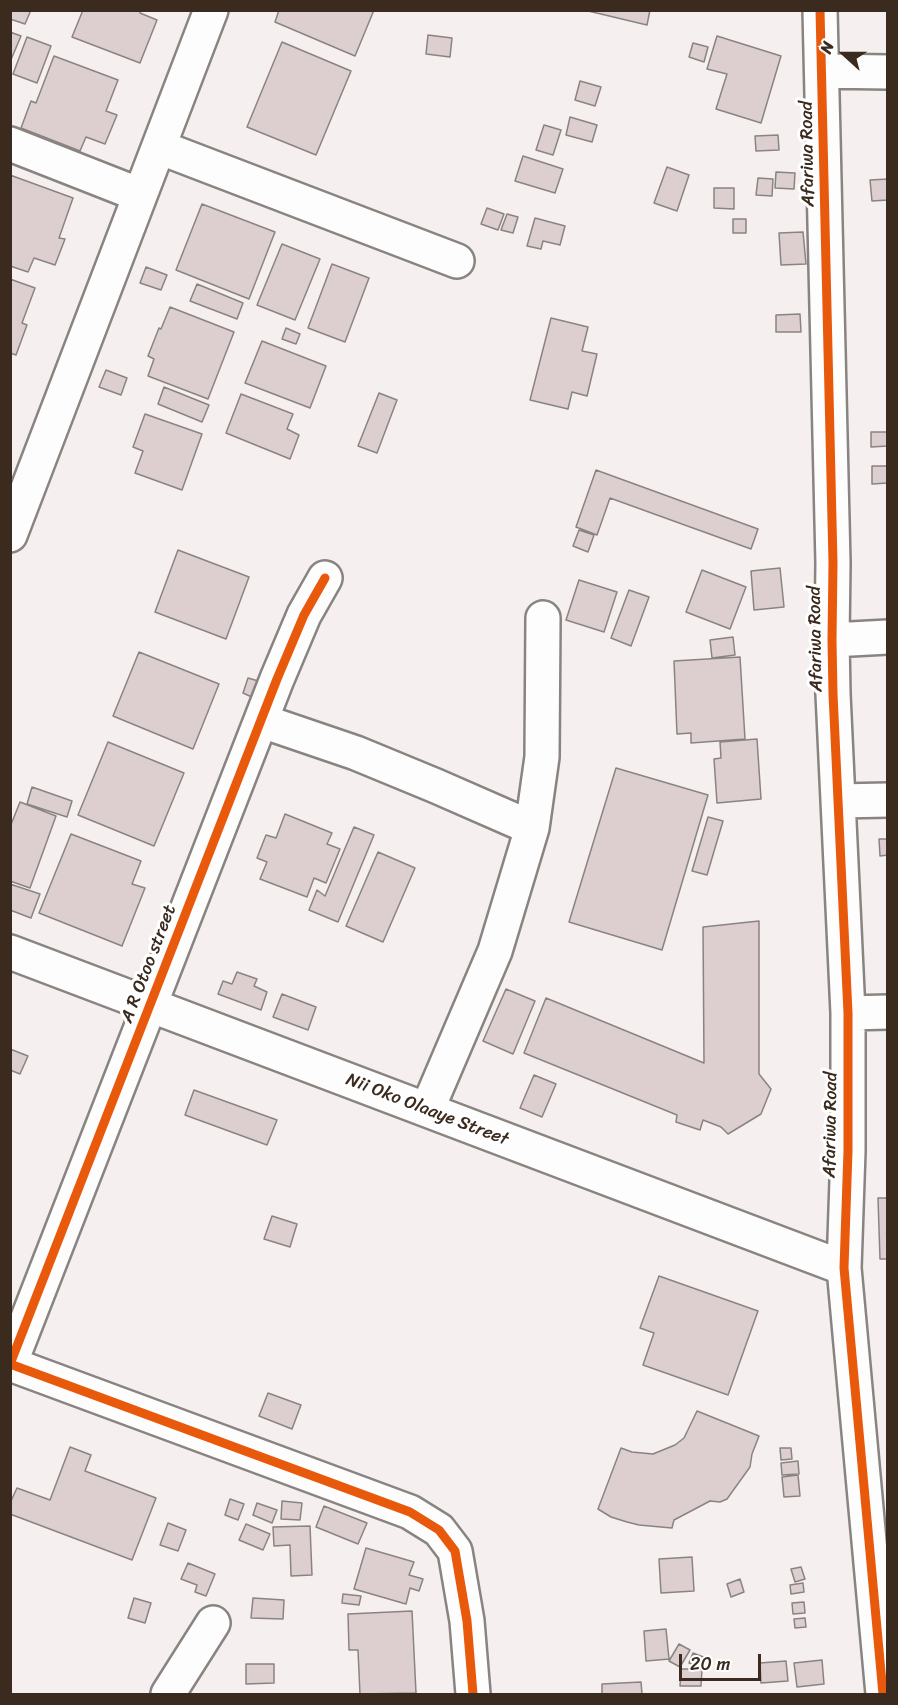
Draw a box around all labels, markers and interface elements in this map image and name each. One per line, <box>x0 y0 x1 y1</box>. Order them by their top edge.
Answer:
north arrow <box>814 24 874 84</box>
text: N <box>811 37 842 58</box>
street label: Afariwa Road <box>796 101 820 207</box>
street label: Afariwa Road <box>804 586 828 692</box>
street label: A R Otoo street <box>117 902 181 1026</box>
street label: Nii Oko Olaaye Street <box>343 1069 511 1151</box>
street label: Afariwa Road <box>819 1072 843 1178</box>
scale bar <box>682 1642 764 1680</box>
text: 20 m <box>690 1648 730 1680</box>

